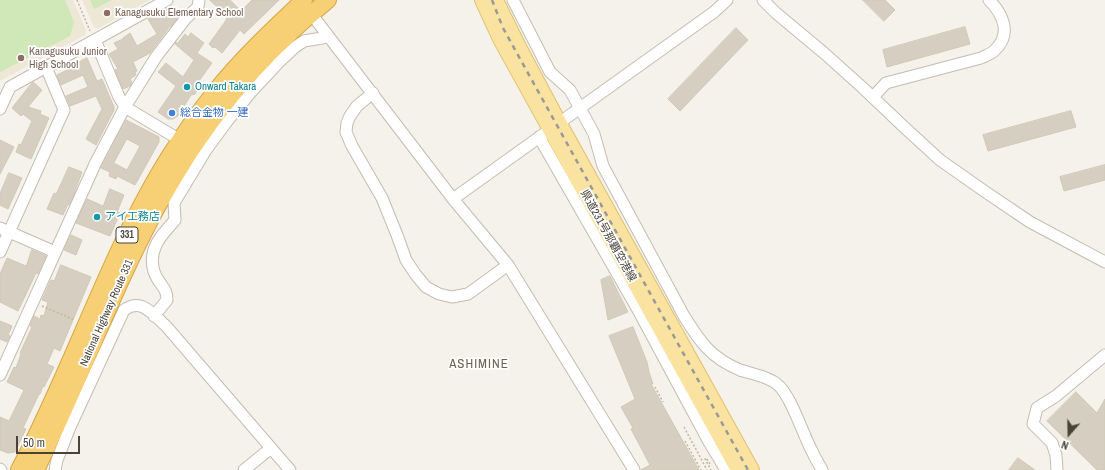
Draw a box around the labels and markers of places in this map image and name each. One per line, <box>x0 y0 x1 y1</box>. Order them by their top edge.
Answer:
place label: Kanagusuku Elementary School <box>115 6 243 20</box>
marker: Kanagusuku Elementary School <box>102 8 112 18</box>
place label: Kanagusuku Junior High School <box>29 45 107 71</box>
marker: Kanagusuku Junior High School <box>16 53 26 63</box>
place label: Onward Takara <box>195 80 256 94</box>
marker: Onward Takara <box>182 82 192 92</box>
place label: 総合金物 一建 <box>180 106 249 120</box>
marker: 総合金物 一建 <box>167 108 177 118</box>
place label: アイ工務店 <box>105 210 160 224</box>
marker: アイ工務店 <box>92 212 102 222</box>

